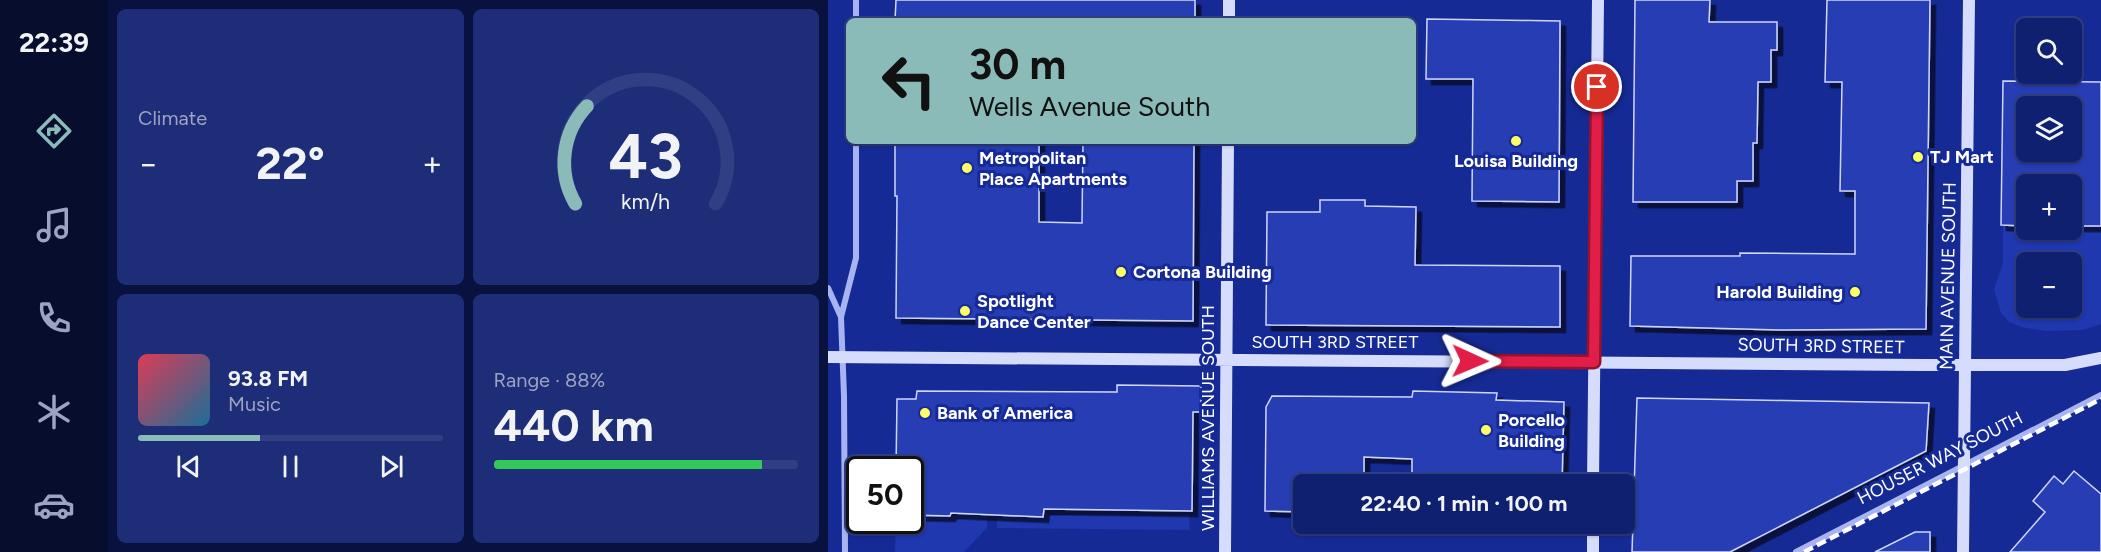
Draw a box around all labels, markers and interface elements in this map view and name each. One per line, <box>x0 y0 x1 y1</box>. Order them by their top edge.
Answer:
map controls <box>2016 18 2082 318</box>
button: search <box>2016 18 2082 84</box>
text: 22:39 <box>19 26 89 59</box>
text: 30 m <box>969 39 1066 90</box>
icon: left <box>870 42 948 120</box>
pin <box>1571 61 1622 112</box>
icon: arrive <box>1580 70 1613 103</box>
text: Wells Avenue South <box>969 90 1210 123</box>
button: layers <box>2016 96 2082 162</box>
text: Climate <box>138 106 207 130</box>
icon: directions <box>33 110 75 152</box>
text: 43 <box>609 119 683 194</box>
marker: Louisa Building <box>1509 134 1523 148</box>
text: 22° <box>256 136 325 190</box>
text: − <box>138 144 159 183</box>
text: + <box>422 144 443 183</box>
place label: TJ Mart <box>1930 146 1994 168</box>
place label: Metropolitan Place Apartments <box>979 147 1127 190</box>
place label: Louisa Building <box>1454 150 1578 172</box>
marker: TJ Mart <box>1911 150 1925 164</box>
marker: Metropolitan Place Apartments <box>960 161 974 175</box>
button: + <box>2016 174 2082 240</box>
street label: MAIN AVENUE SOUTH <box>1935 182 1961 370</box>
text: km/h <box>621 189 670 214</box>
icon: music <box>33 204 75 246</box>
button: − <box>2016 252 2082 318</box>
place label: Cortona Building <box>1133 261 1272 283</box>
marker: Cortona Building <box>1114 265 1128 279</box>
place label: Harold Building <box>1716 281 1843 303</box>
marker: Harold Building <box>1848 285 1862 299</box>
place label: Spotlight Dance Center <box>977 290 1091 333</box>
icon: phone <box>33 297 75 339</box>
marker: Spotlight Dance Center <box>958 304 972 318</box>
street label: WILLIAMS AVENUE SOUTH <box>1197 305 1219 531</box>
position arrow <box>1438 329 1502 393</box>
street label: SOUTH 3RD STREET <box>1252 331 1419 353</box>
street label: SOUTH 3RD STREET <box>1737 334 1905 358</box>
text: 93.8 FM <box>228 365 308 392</box>
text: Range · 88% <box>494 368 605 392</box>
icon: climate <box>33 391 75 433</box>
text: Music <box>228 392 281 416</box>
text: 440 km <box>494 398 654 452</box>
place label: Bank of America <box>937 402 1073 424</box>
marker: Bank of America <box>918 406 932 420</box>
street label: HOUSER WAY SOUTH <box>1854 407 2026 509</box>
place label: Porcello Building <box>1498 409 1565 452</box>
marker: Porcello Building <box>1479 423 1493 437</box>
icon: previous <box>172 450 205 483</box>
icon: pause <box>274 450 307 483</box>
icon: next <box>375 450 408 483</box>
speed limit sign: 50 <box>846 456 924 534</box>
icon: car <box>33 484 75 526</box>
text: 22:40 · 1 min · 100 m <box>1361 490 1567 517</box>

